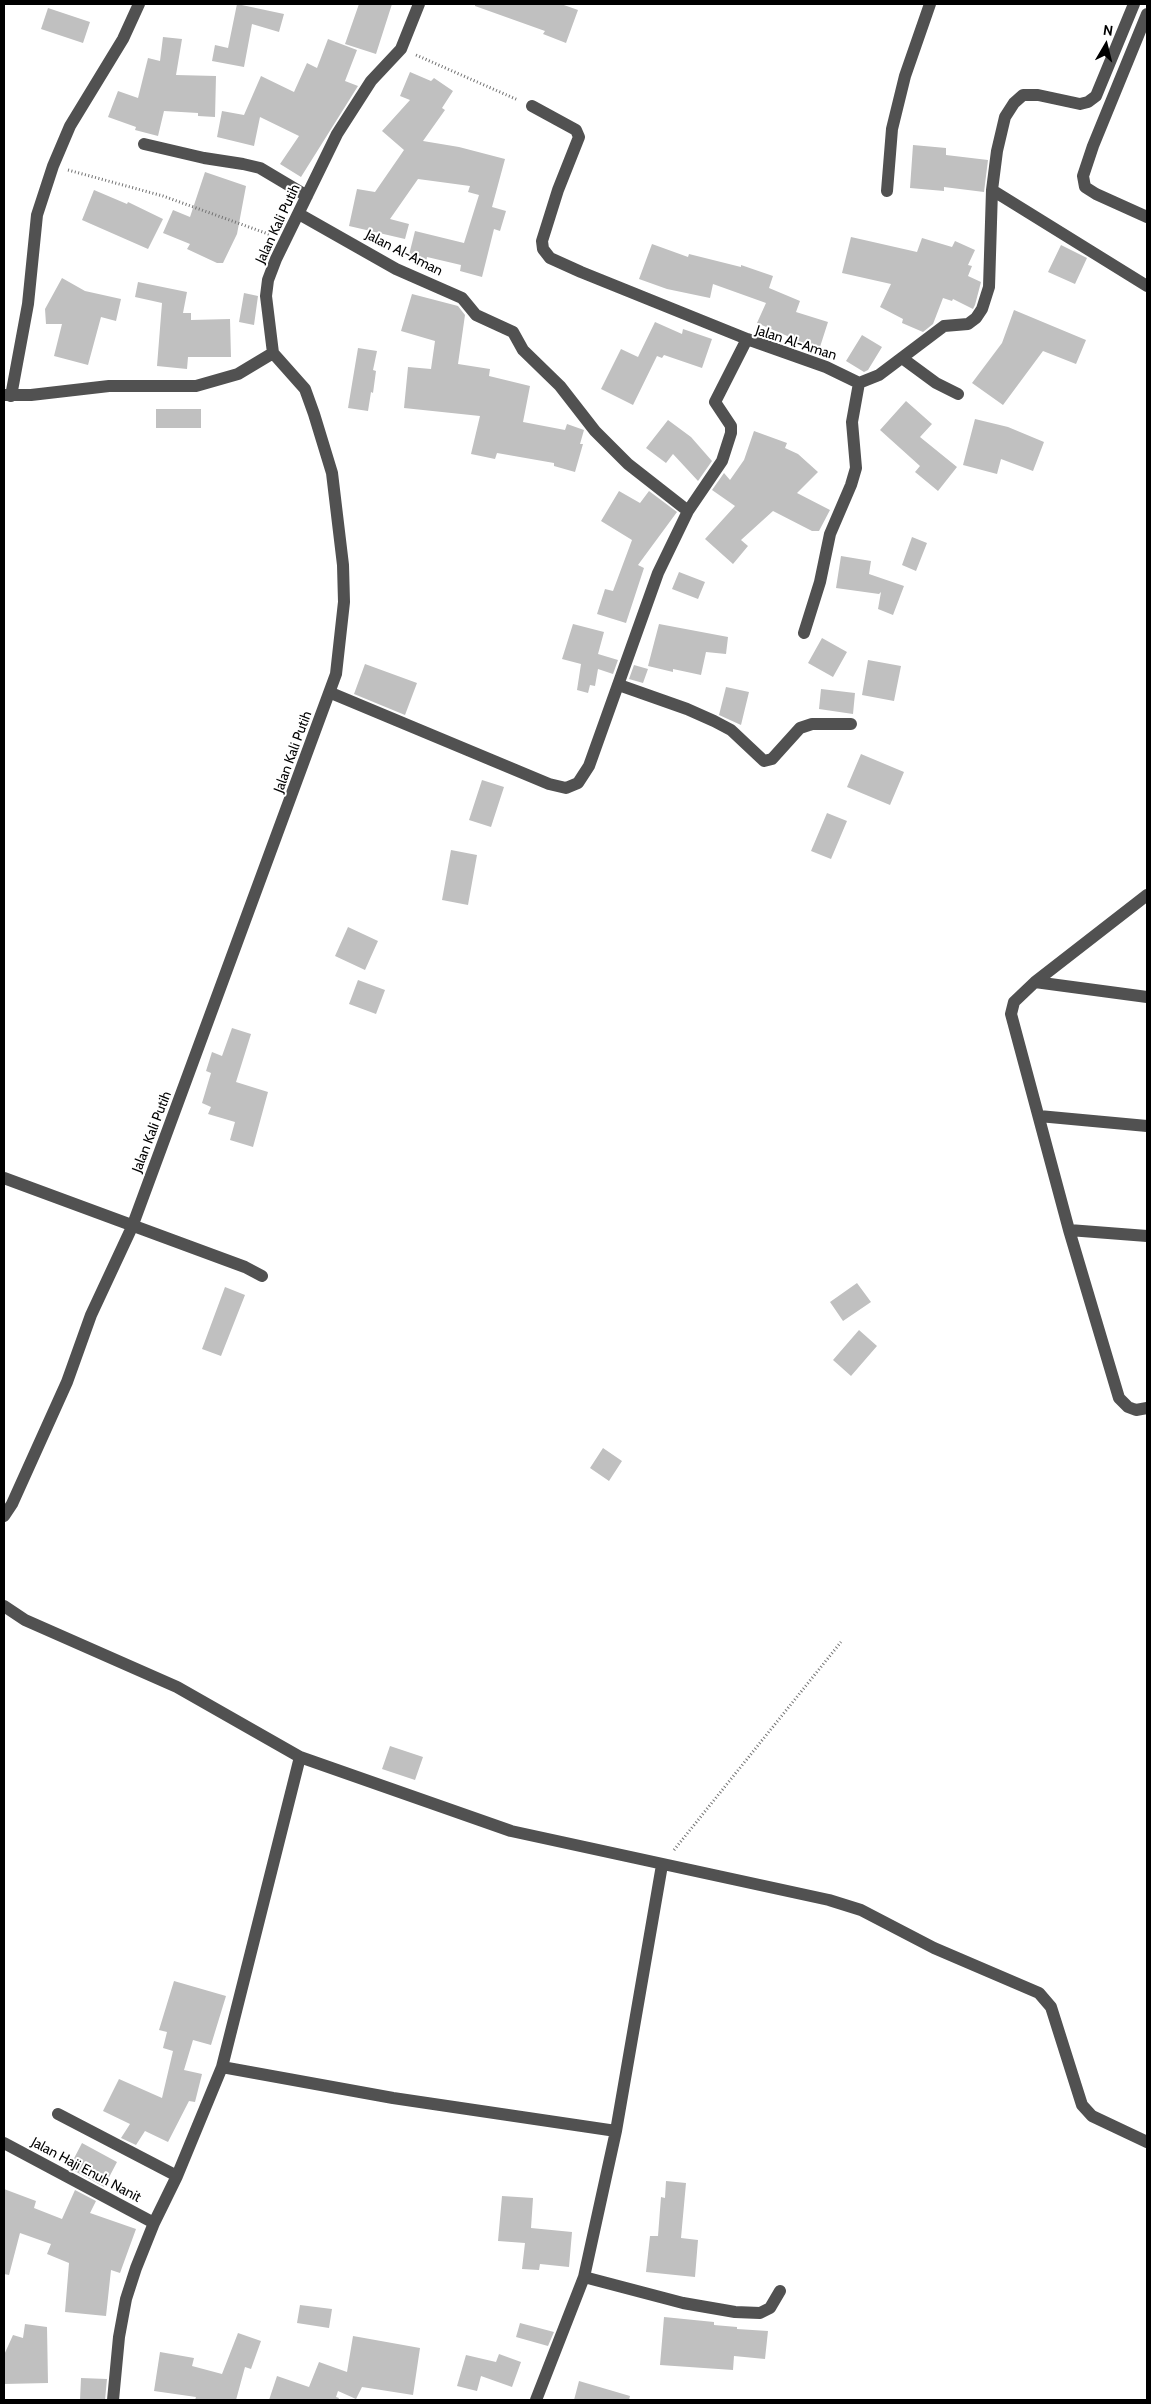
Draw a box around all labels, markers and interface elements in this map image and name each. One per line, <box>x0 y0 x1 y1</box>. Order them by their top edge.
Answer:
north arrow <box>1081 20 1131 70</box>
text: N <box>1102 21 1114 40</box>
street label: Jalan Kali Putih <box>252 182 304 266</box>
street label: Jalan Al-Aman <box>363 226 445 280</box>
street label: Jalan Al-Aman <box>753 322 839 364</box>
street label: Jalan Kali Putih <box>270 709 316 795</box>
street label: Jalan Kali Putih <box>129 1089 175 1175</box>
street label: Jalan Haji Enuh Nanit <box>28 2134 144 2206</box>

